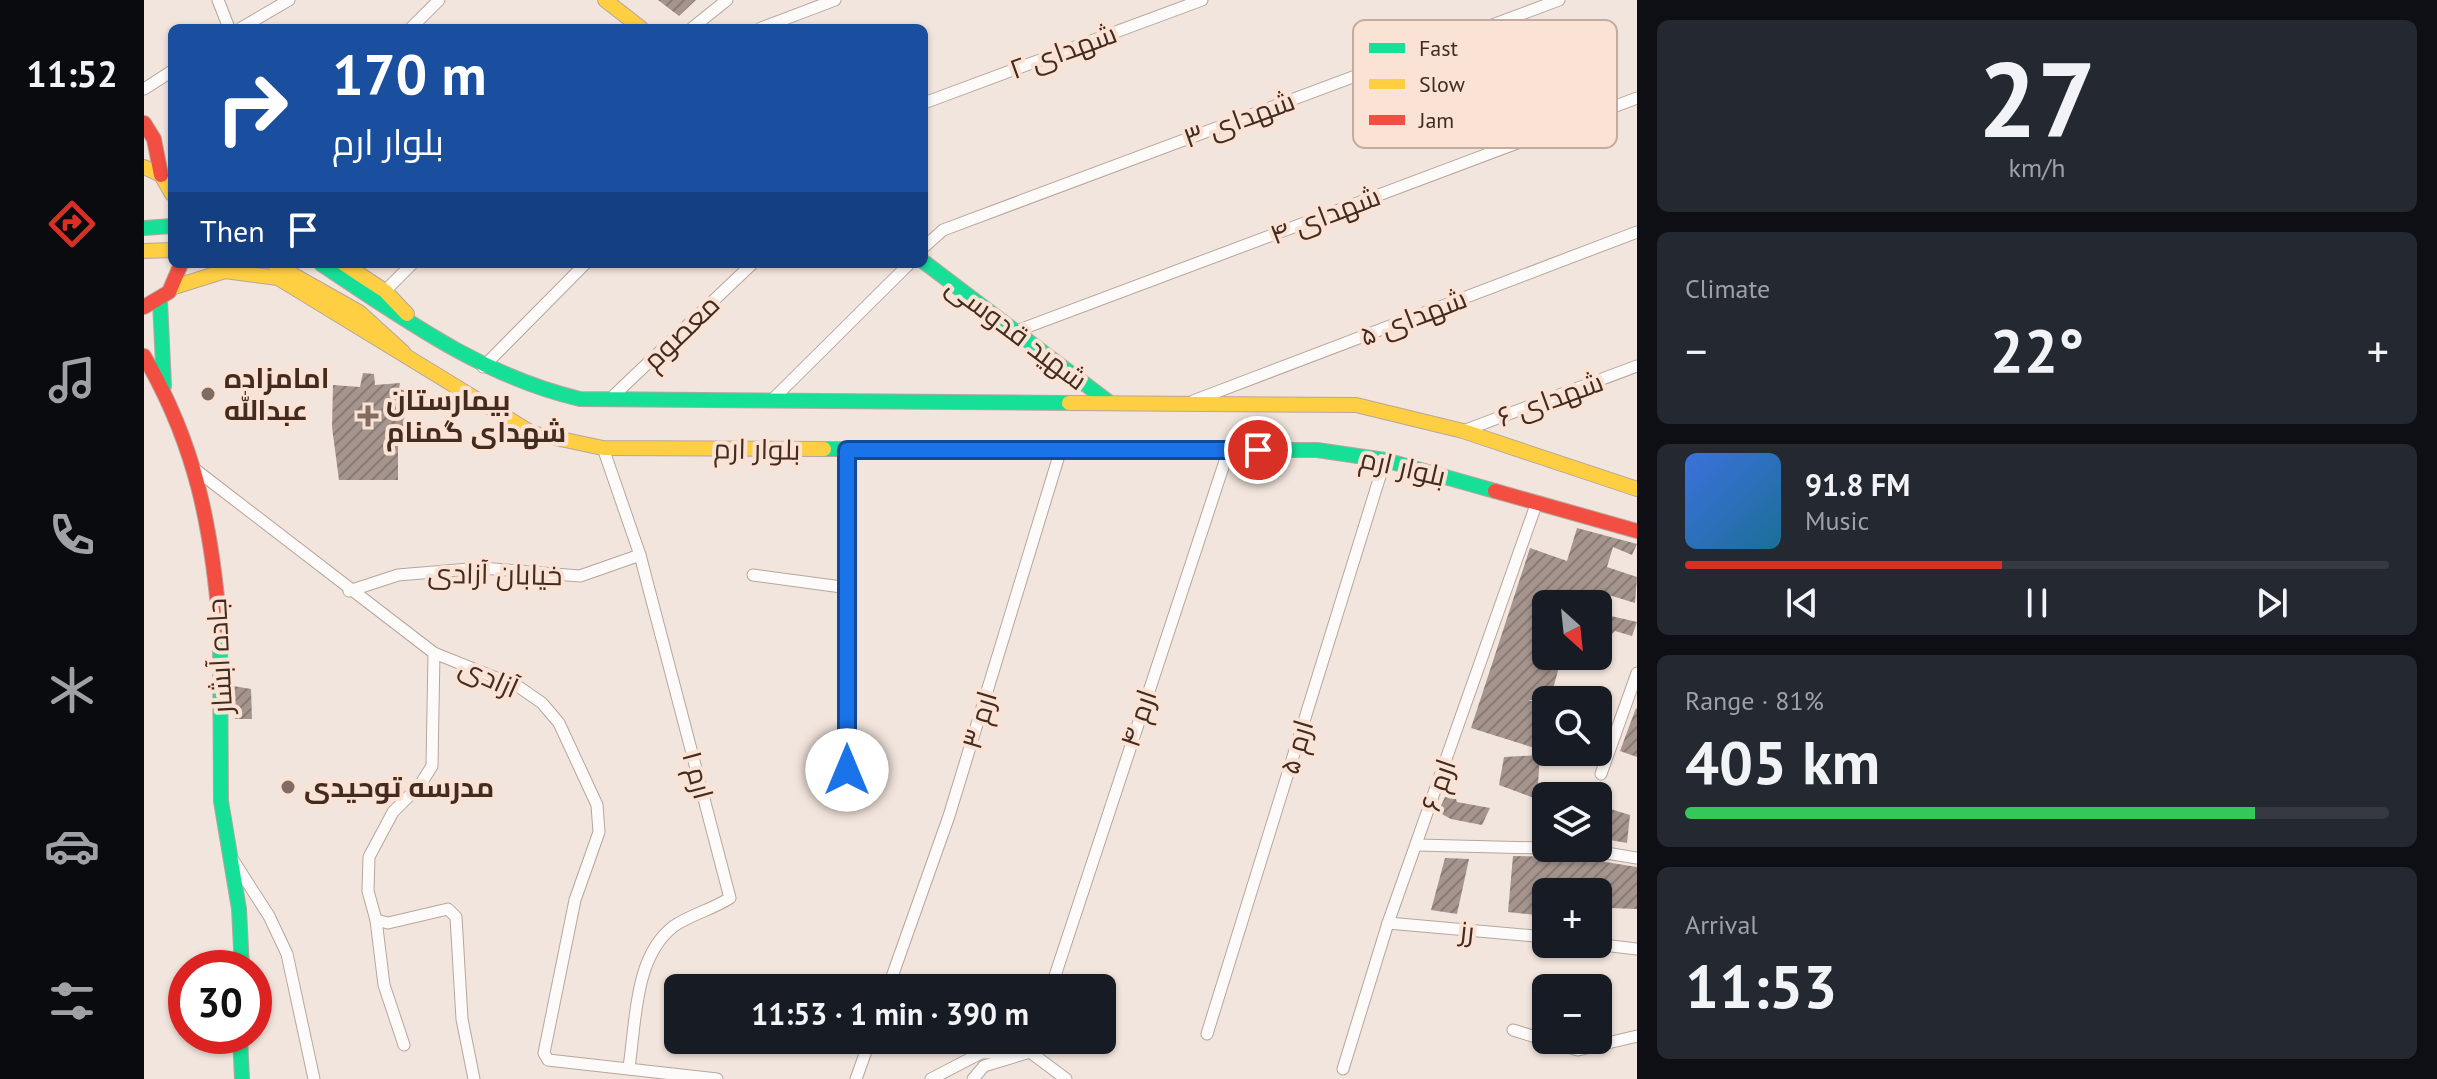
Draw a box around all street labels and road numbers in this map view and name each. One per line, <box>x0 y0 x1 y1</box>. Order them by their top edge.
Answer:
street label: شهدای ۲ <box>1004 14 1122 87</box>
street label: شهدای ۳ <box>1178 81 1299 156</box>
street label: شهدای ۴ <box>1264 177 1385 252</box>
street label: شهید قدوسی <box>939 267 1095 398</box>
street label: شهدای ۵ <box>1354 279 1472 354</box>
street label: معصوم <box>634 286 728 379</box>
street label: شهدای ۶ <box>1492 362 1608 435</box>
street label: بلوار ارم <box>713 429 801 470</box>
street label: بلوار ارم <box>1356 439 1450 496</box>
street label: خیابان آزادی <box>427 554 563 593</box>
street label: جاده آبشار <box>197 597 240 717</box>
street label: آزادی <box>454 647 525 706</box>
street label: ارم ۴ <box>1111 684 1166 752</box>
street label: ارم ۳ <box>952 686 1007 754</box>
street label: ارم ۵ <box>1270 715 1323 779</box>
street label: ارم ۱ <box>672 747 723 804</box>
street label: ارم ۶ <box>1411 754 1466 817</box>
street label: رز <box>1456 911 1476 950</box>

